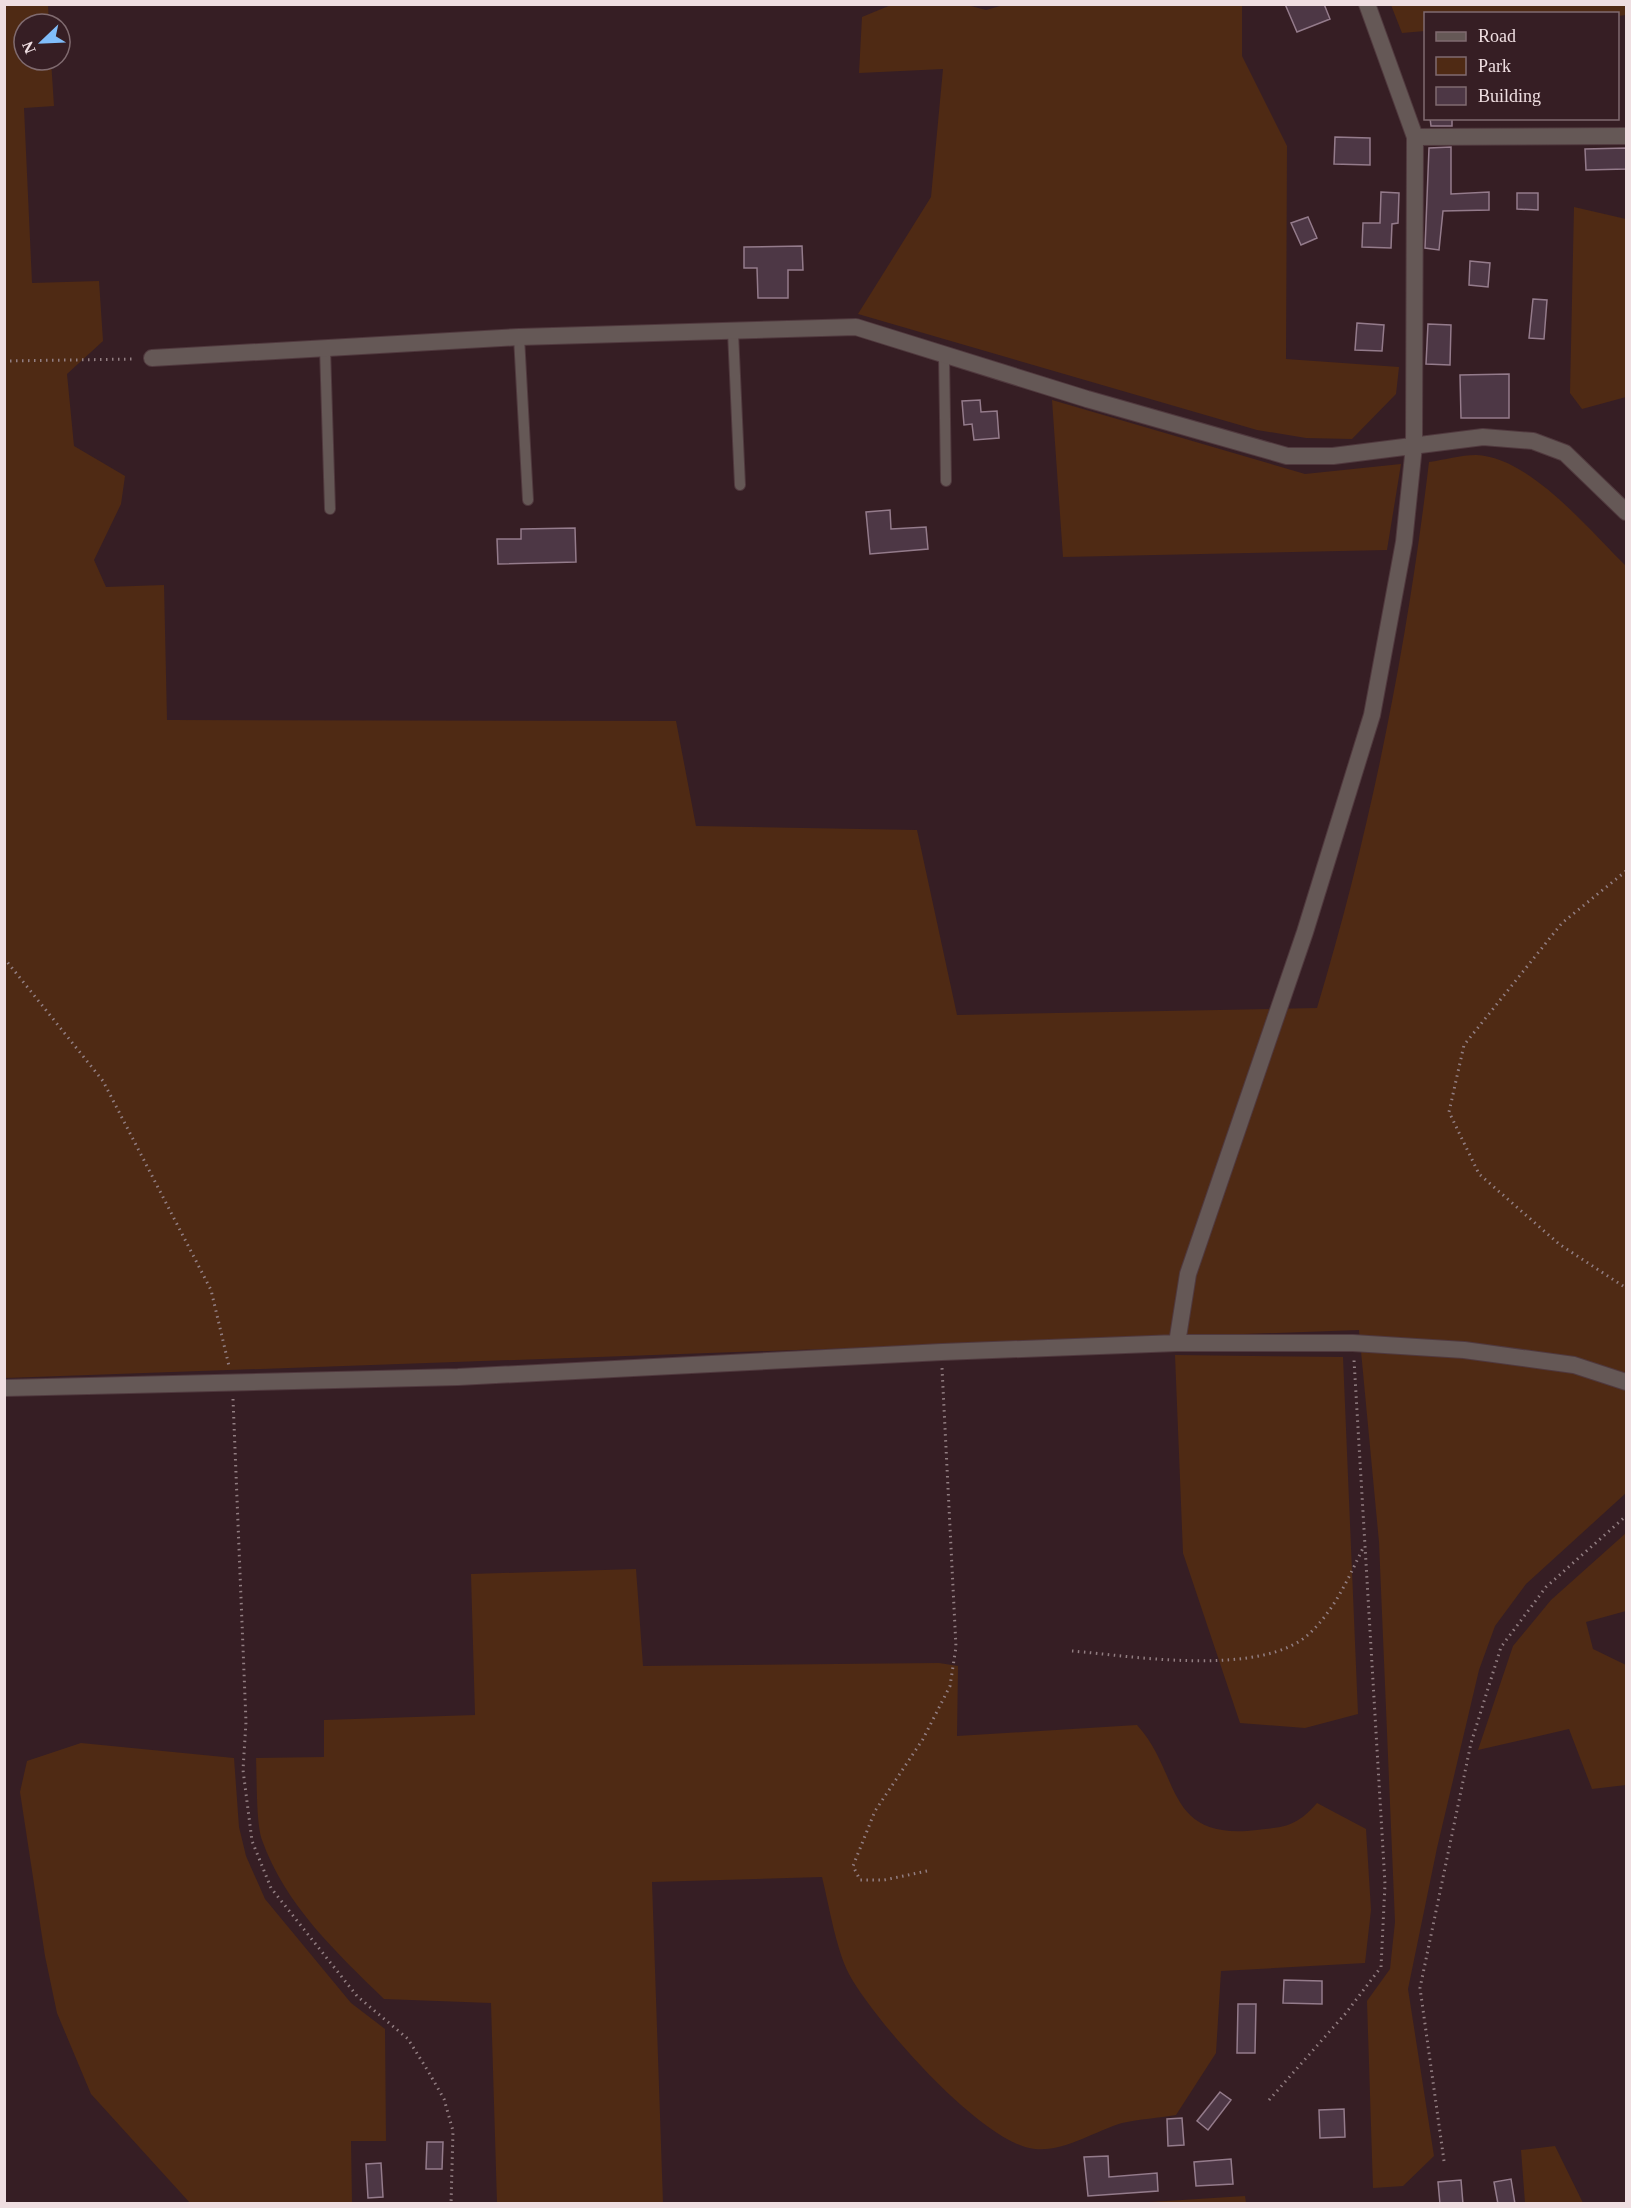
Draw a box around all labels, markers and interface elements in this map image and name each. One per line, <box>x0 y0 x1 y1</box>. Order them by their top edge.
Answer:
north arrow <box>12 12 72 72</box>
legend <box>1424 12 1619 120</box>
text: Road <box>1478 26 1516 46</box>
text: N <box>18 39 39 56</box>
text: Park <box>1478 56 1511 76</box>
text: Building <box>1478 86 1541 106</box>

